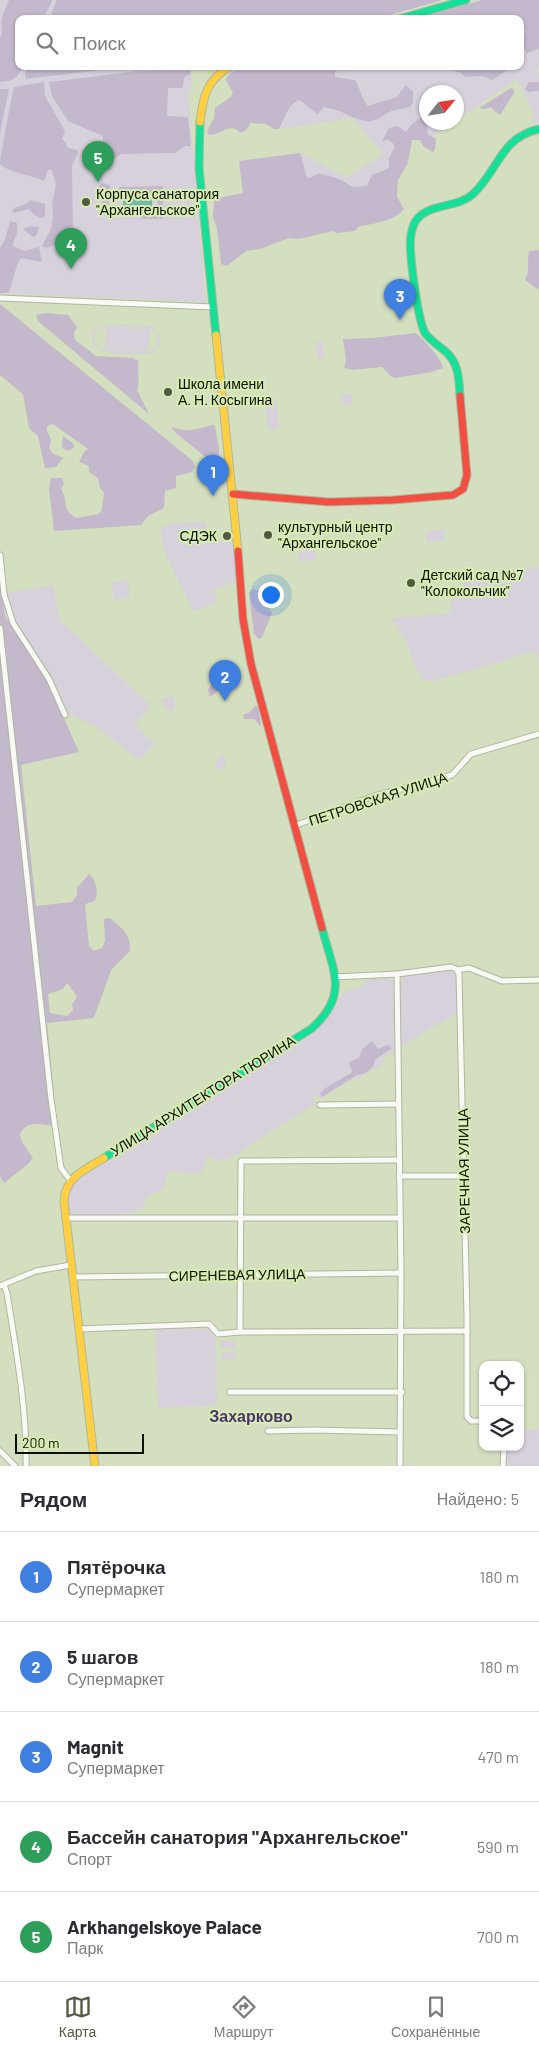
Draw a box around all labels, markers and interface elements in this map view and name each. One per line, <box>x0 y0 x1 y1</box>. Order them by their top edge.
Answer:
search box <box>15 15 524 70</box>
icon: search <box>33 29 61 57</box>
text: Поиск <box>73 31 126 54</box>
north arrow <box>419 85 464 130</box>
pin: 5 <box>82 141 114 182</box>
place label: Корпуса санатория "Архангельское" <box>96 185 219 218</box>
marker: Корпуса санатория "Архангельское" <box>80 196 92 208</box>
pin: 4 <box>55 228 87 269</box>
pin: 3 <box>384 279 416 320</box>
place label: Школа имени А. Н. Косыгина <box>178 375 272 408</box>
marker: Школа имени А. Н. Косыгина <box>162 386 174 398</box>
pin: 1 <box>197 455 229 496</box>
place label: культурный центр "Архангельское" <box>278 518 393 551</box>
place label: СДЭК <box>179 527 218 544</box>
marker: культурный центр "Архангельское" <box>262 529 274 541</box>
marker: СДЭК <box>221 530 233 542</box>
place label: Детский сад №7 "Колокольчик" <box>421 566 523 599</box>
marker: Детский сад №7 "Колокольчик" <box>405 577 417 589</box>
your location <box>258 582 284 608</box>
pin: 2 <box>209 660 241 701</box>
street label: ПЕТРОВСКАЯ УЛИЦА <box>306 768 450 829</box>
street label: УЛИЦА АРХИТЕКТОРА ТЮРИНА <box>107 1031 299 1160</box>
street label: ЗАРЕЧНАЯ УЛИЦА <box>454 1107 473 1234</box>
street label: СИРЕНЕВАЯ УЛИЦА <box>168 1265 306 1284</box>
map controls <box>479 1361 524 1451</box>
button: locate <box>479 1361 524 1406</box>
district label: Захарково <box>209 1406 293 1425</box>
button: layers <box>479 1406 524 1451</box>
scale bar <box>15 1431 144 1454</box>
text: 200 m <box>22 1434 60 1451</box>
text: Рядом <box>20 1486 87 1511</box>
text: Найдено: 5 <box>437 1489 519 1508</box>
text: Пятёрочка <box>67 1555 165 1578</box>
text: 1 <box>33 1567 39 1586</box>
text: 180 m <box>480 1567 519 1586</box>
text: Супермаркет <box>67 1579 165 1598</box>
text: 5 шагов <box>67 1645 138 1668</box>
text: 2 <box>32 1657 40 1676</box>
text: 180 m <box>480 1657 519 1676</box>
text: Супермаркет <box>67 1669 165 1688</box>
text: Magnit <box>67 1735 124 1758</box>
text: 3 <box>32 1747 40 1766</box>
text: 470 m <box>478 1747 519 1766</box>
text: Супермаркет <box>67 1758 165 1777</box>
text: Бассейн санатория "Архангельское" <box>67 1825 408 1848</box>
text: 4 <box>31 1837 41 1856</box>
text: 590 m <box>477 1837 519 1856</box>
text: Спорт <box>67 1849 112 1868</box>
text: Arkhangelskoye Palace <box>67 1915 262 1938</box>
text: 5 <box>32 1927 40 1946</box>
text: 700 m <box>477 1927 519 1946</box>
text: Парк <box>67 1938 103 1957</box>
tab: Карта <box>59 1993 96 2040</box>
tab: Маршрут <box>214 1993 273 2040</box>
tab: Сохранённые <box>391 1993 480 2040</box>

